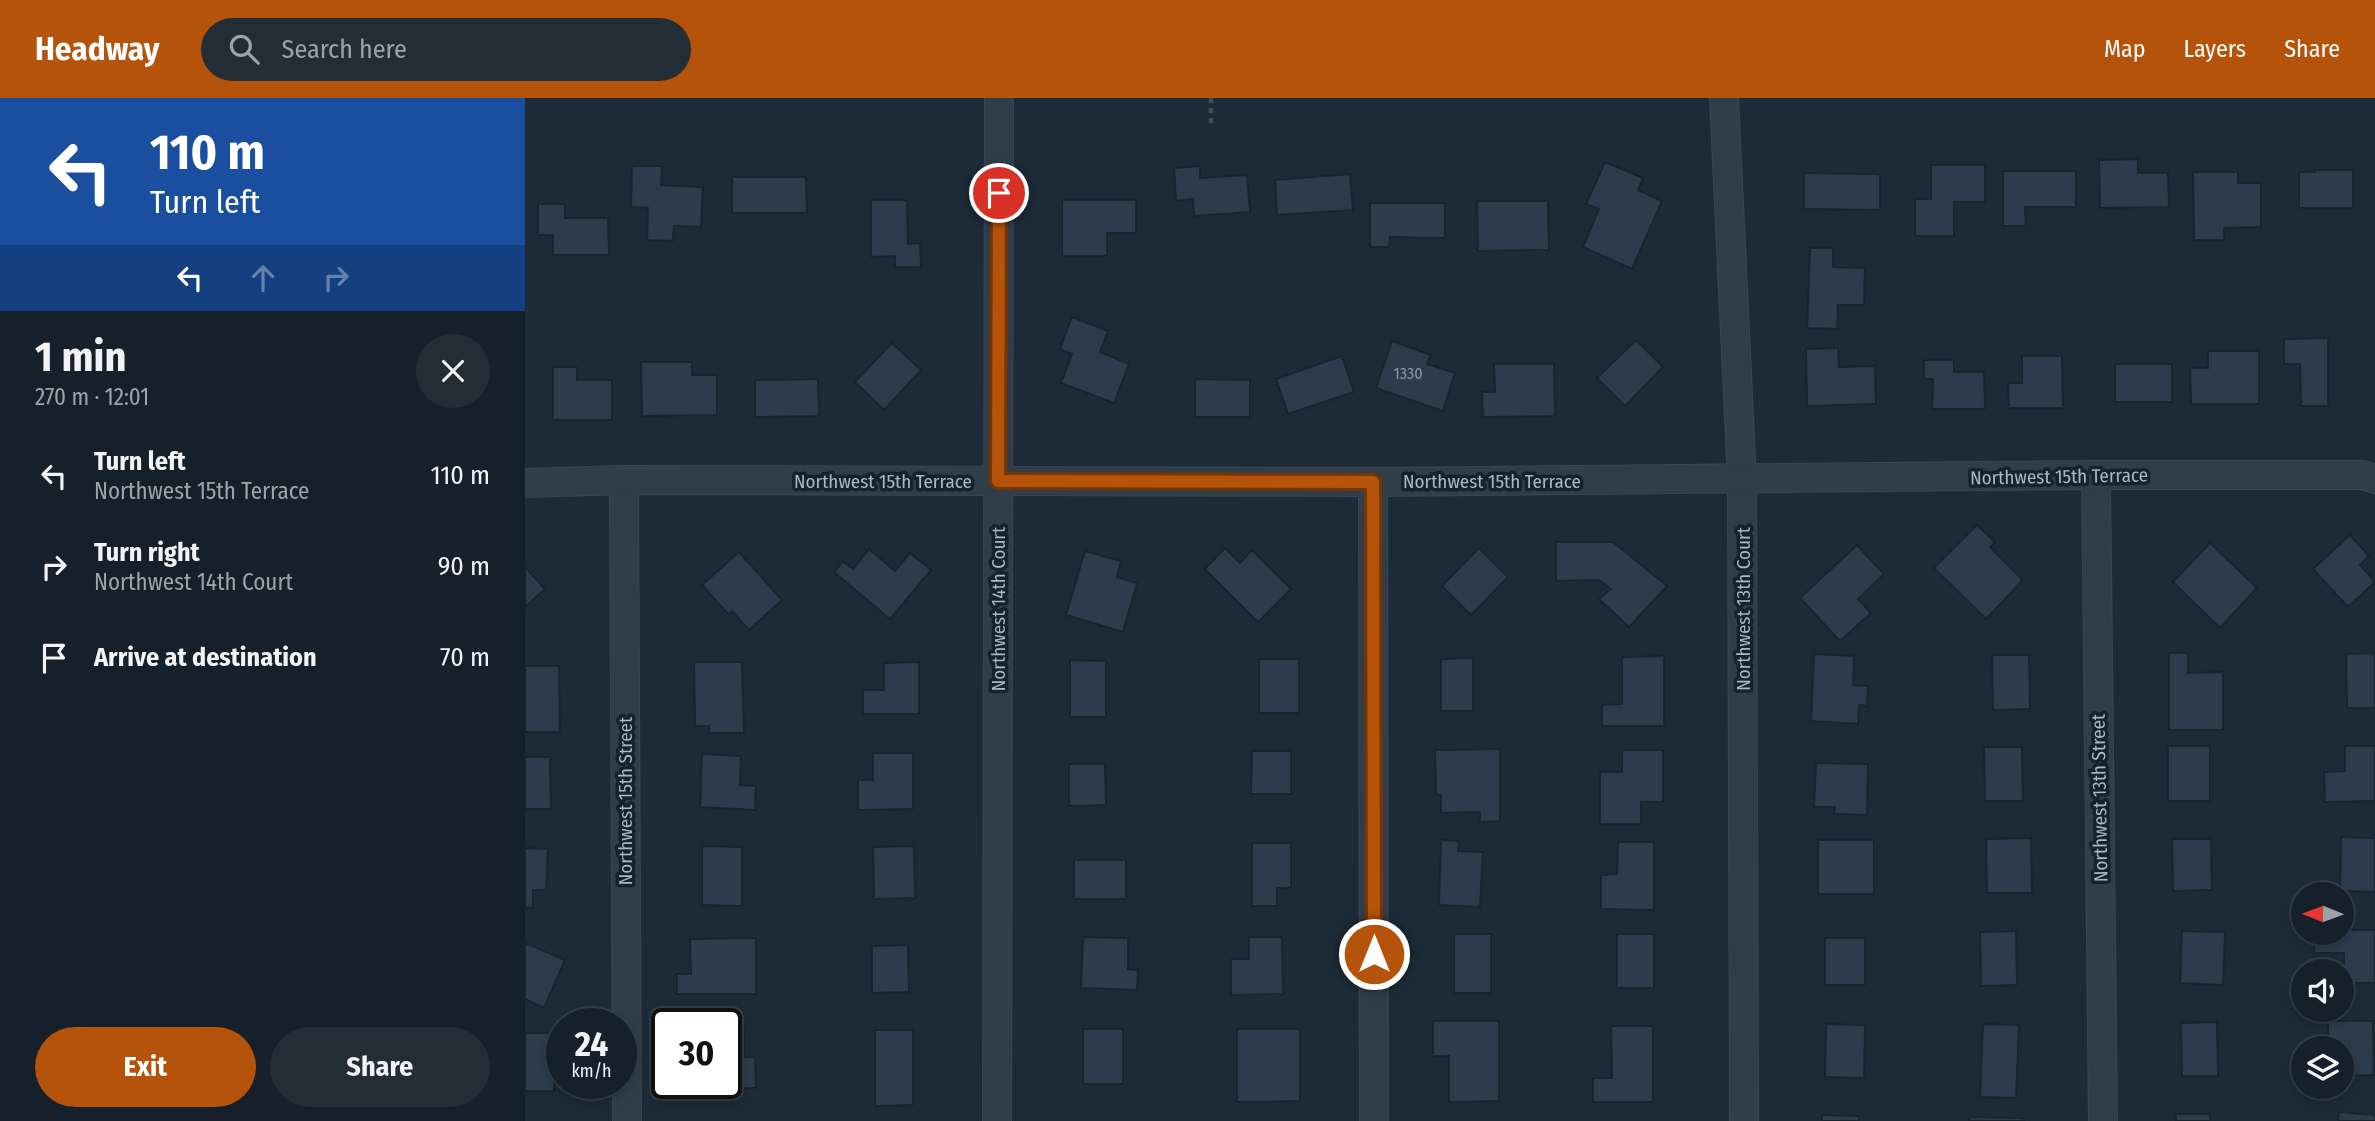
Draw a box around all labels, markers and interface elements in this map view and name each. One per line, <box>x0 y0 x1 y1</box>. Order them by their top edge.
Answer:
search box <box>201 18 691 81</box>
text: Headway <box>35 29 159 69</box>
icon: search <box>225 30 263 68</box>
text: Search here <box>281 34 407 65</box>
text: Map <box>2104 35 2146 63</box>
text: Layers <box>2184 35 2246 63</box>
text: Share <box>2284 35 2340 63</box>
text: 110 m <box>150 123 265 182</box>
icon: left <box>35 126 126 217</box>
pin <box>969 163 1029 223</box>
icon: arrive <box>980 174 1018 212</box>
text: Turn left <box>150 183 260 221</box>
icon: left <box>171 259 209 297</box>
icon: ahead <box>244 259 282 297</box>
icon: right <box>317 259 355 297</box>
text: 1 min <box>35 332 126 382</box>
button: close <box>416 334 490 408</box>
house number: 1330 <box>1393 364 1423 383</box>
text: 270 m · 12:01 <box>35 383 149 411</box>
text: Turn left <box>94 446 186 477</box>
icon: left <box>35 457 73 495</box>
text: 110 m <box>430 460 490 491</box>
street label: Northwest 15th Terrace <box>1970 463 2148 490</box>
street label: Northwest 15th Terrace <box>794 470 972 493</box>
street label: Northwest 15th Terrace <box>1403 470 1581 493</box>
text: Northwest 15th Terrace <box>94 477 309 505</box>
street label: Northwest 14th Court <box>987 526 1010 691</box>
street label: Northwest 13th Court <box>1732 526 1755 691</box>
text: Turn right <box>94 537 200 568</box>
icon: right <box>35 548 73 586</box>
text: 90 m <box>438 551 490 582</box>
text: Northwest 14th Court <box>94 568 293 596</box>
icon: arrive <box>35 639 73 677</box>
text: Arrive at destination <box>94 642 317 673</box>
text: 70 m <box>440 642 490 673</box>
street label: Northwest 13th Street <box>2087 713 2112 882</box>
street label: Northwest 15th Street <box>614 716 637 885</box>
north arrow <box>2291 882 2354 945</box>
map controls <box>2291 882 2354 1099</box>
position arrow <box>1337 917 1411 991</box>
button: sound <box>2291 959 2354 1022</box>
speed limit sign: 30 <box>651 1008 742 1099</box>
text: 24 <box>575 1023 608 1065</box>
button: Exit <box>35 1027 256 1107</box>
button: Share <box>270 1027 490 1107</box>
button: layers <box>2291 1036 2354 1099</box>
text: km/h <box>571 1060 612 1082</box>

